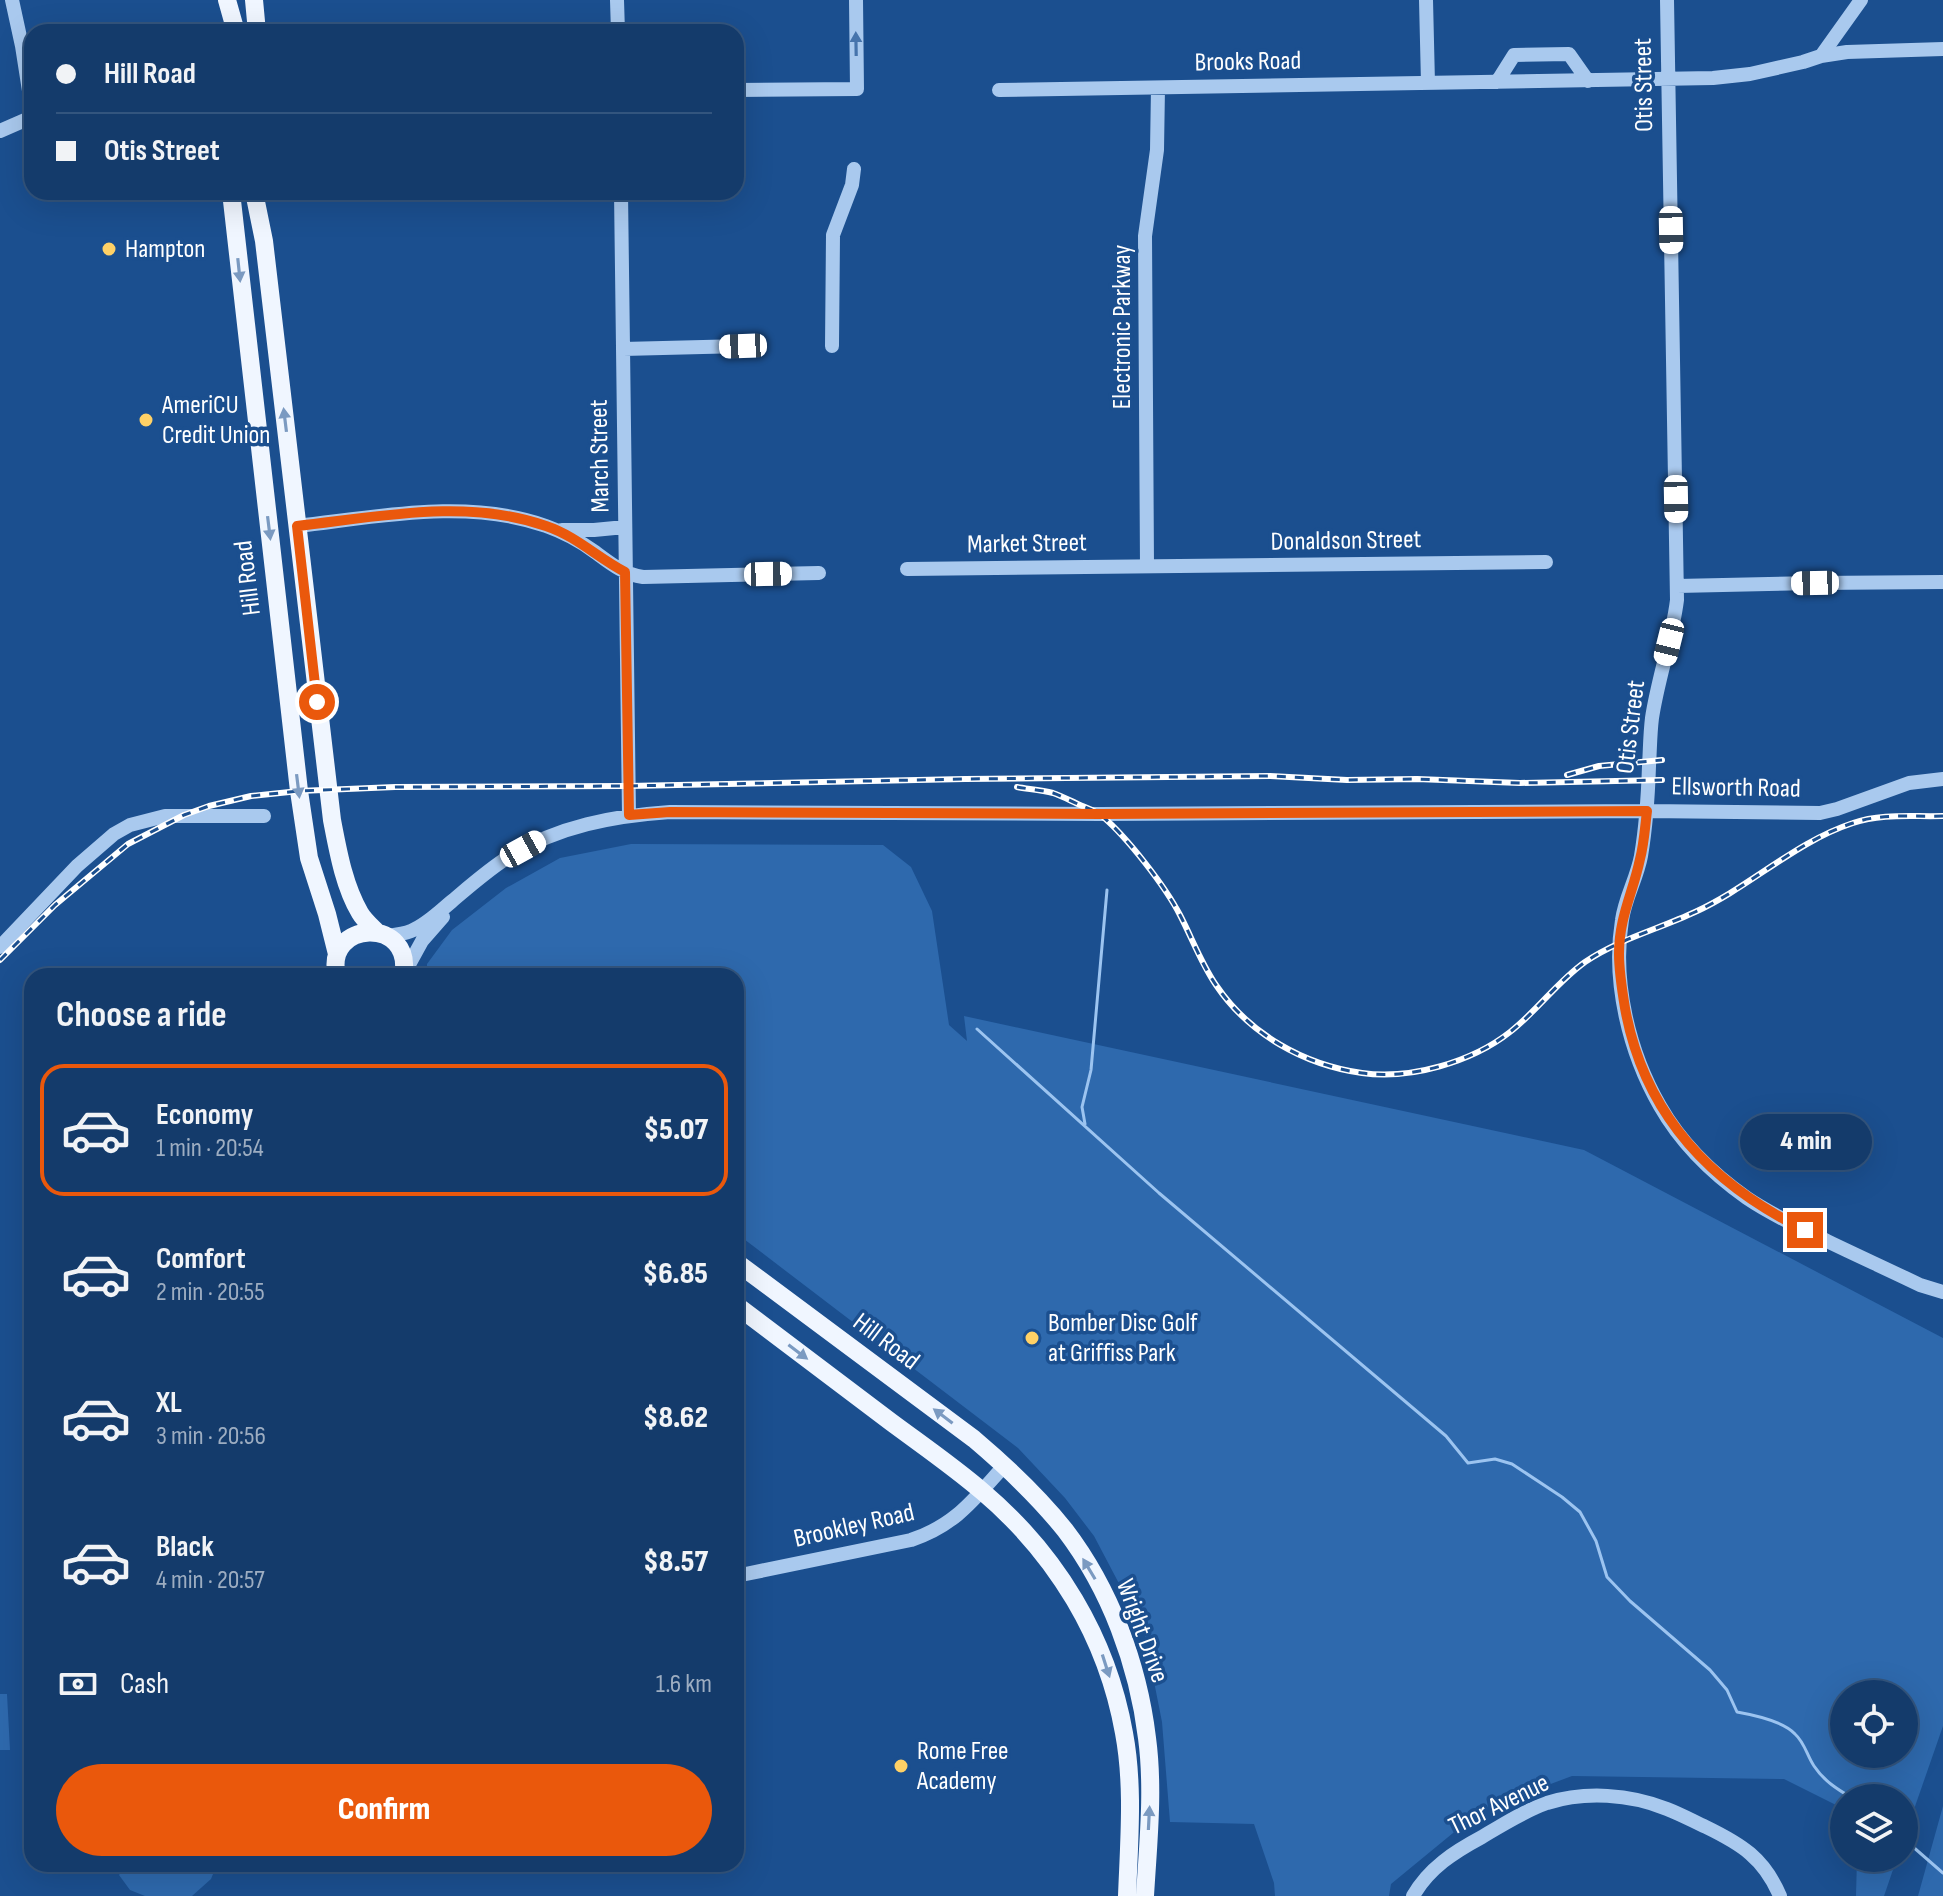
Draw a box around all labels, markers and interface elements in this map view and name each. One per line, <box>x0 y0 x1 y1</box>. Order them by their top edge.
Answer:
one-way arrow <box>850 31 863 56</box>
street label: Otis Street <box>1628 38 1660 132</box>
street label: Brooks Road <box>1194 46 1302 78</box>
text: Hill Road <box>104 56 196 92</box>
text: Otis Street <box>104 133 220 169</box>
car <box>1659 206 1683 254</box>
place label: Hampton <box>125 234 205 265</box>
marker: Hampton <box>100 240 118 258</box>
street label: Electronic Parkway <box>1107 245 1138 409</box>
one-way arrow <box>233 258 246 283</box>
car <box>719 333 767 359</box>
place label: AmeriCU Credit Union <box>161 390 271 451</box>
street label: March Street <box>584 399 616 513</box>
one-way arrow <box>278 407 291 432</box>
marker: AmeriCU Credit Union <box>137 411 155 429</box>
car <box>1664 475 1688 523</box>
one-way arrow <box>262 516 275 541</box>
street label: Donaldson Street <box>1270 524 1422 558</box>
street label: Market Street <box>967 527 1087 561</box>
street label: Hill Road <box>228 539 268 617</box>
car <box>744 562 792 586</box>
car <box>1791 571 1839 595</box>
car <box>1652 616 1686 668</box>
street label: Otis Street <box>1610 678 1652 775</box>
route start <box>299 684 335 720</box>
street label: Ellsworth Road <box>1671 771 1801 805</box>
one-way arrow <box>292 774 305 799</box>
car <box>496 827 550 871</box>
text: Choose a ride <box>56 994 227 1037</box>
icon: car <box>60 1094 132 1166</box>
text: Economy <box>156 1097 253 1133</box>
text: $5.07 <box>644 1112 708 1148</box>
callout: 4 min <box>1739 1114 1871 1170</box>
text: 4 min <box>1780 1126 1832 1157</box>
text: 1 min · 20:54 <box>156 1133 264 1164</box>
route end <box>1787 1212 1823 1248</box>
icon: car <box>60 1238 132 1310</box>
text: Comfort <box>156 1241 246 1277</box>
text: $6.85 <box>643 1256 708 1292</box>
text: 2 min · 20:55 <box>156 1277 265 1308</box>
street label: Hill Road <box>847 1307 925 1377</box>
place label: Bomber Disc Golf at Griffiss Park <box>1048 1308 1198 1369</box>
marker: Bomber Disc Golf at Griffiss Park <box>1023 1329 1041 1347</box>
one-way arrow <box>788 1344 809 1360</box>
icon: car <box>60 1382 132 1454</box>
text: XL <box>156 1385 182 1421</box>
text: $8.62 <box>643 1400 708 1436</box>
one-way arrow <box>933 1409 953 1425</box>
text: 3 min · 20:56 <box>156 1421 266 1452</box>
street label: Brookley Road <box>791 1497 917 1555</box>
icon: car <box>60 1526 132 1598</box>
text: Black <box>156 1529 214 1565</box>
text: $8.57 <box>643 1544 708 1580</box>
one-way arrow <box>1083 1558 1097 1580</box>
text: 4 min · 20:57 <box>156 1565 265 1596</box>
street label: Wright Drive <box>1109 1575 1175 1687</box>
one-way arrow <box>1100 1655 1112 1679</box>
icon: cash <box>56 1662 100 1706</box>
text: Cash <box>120 1666 169 1702</box>
text: 1.6 km <box>656 1669 712 1700</box>
map controls <box>1830 1680 1918 1872</box>
button: locate <box>1830 1680 1918 1768</box>
place label: Rome Free Academy <box>916 1736 1009 1797</box>
marker: Rome Free Academy <box>892 1757 910 1775</box>
button: Confirm <box>56 1764 712 1856</box>
street label: Thor Avenue <box>1444 1768 1554 1842</box>
button: layers <box>1830 1784 1918 1872</box>
one-way arrow <box>1142 1805 1155 1830</box>

